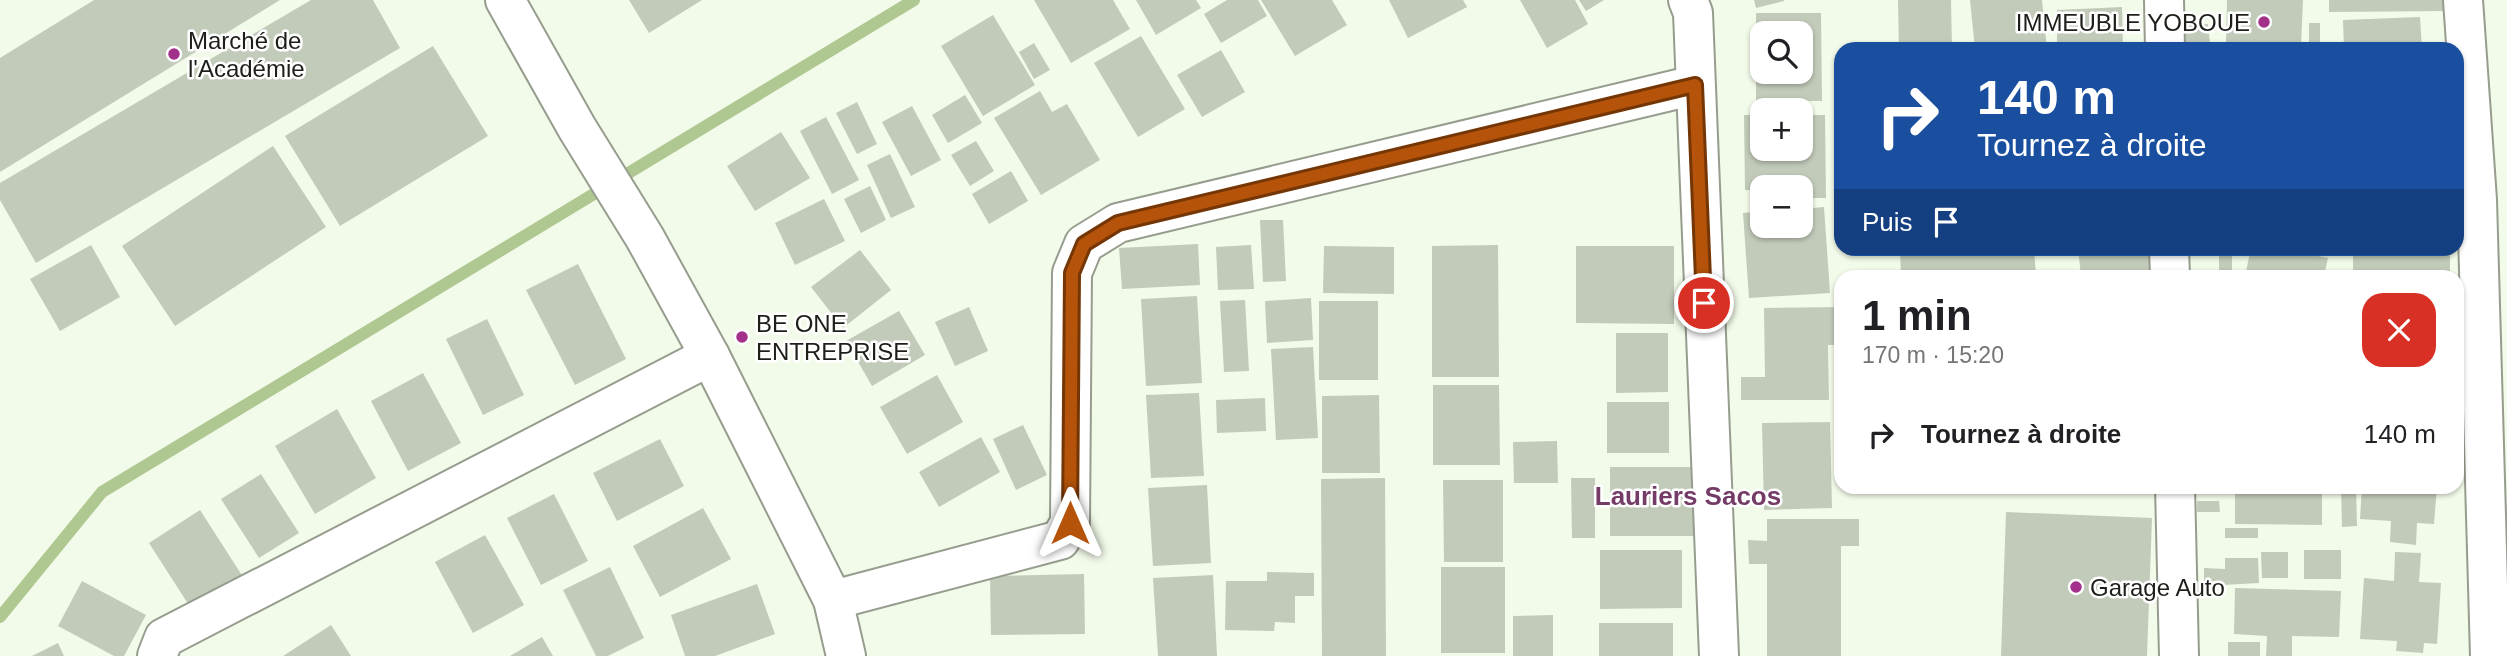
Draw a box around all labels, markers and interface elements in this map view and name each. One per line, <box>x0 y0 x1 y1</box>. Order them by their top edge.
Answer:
place label: IMMEUBLE YOBOUE <box>2016 9 2250 36</box>
marker: IMMEUBLE YOBOUE <box>2256 14 2272 30</box>
map controls <box>1750 21 1813 238</box>
button: search <box>1750 21 1813 84</box>
place label: Marché de l'Académie <box>188 27 305 82</box>
marker: Marché de l'Académie <box>166 46 182 62</box>
icon: right <box>1862 70 1953 161</box>
text: 140 m <box>1977 70 2116 124</box>
button: + <box>1750 98 1813 161</box>
text: Tournez à droite <box>1977 127 2206 163</box>
button: − <box>1750 175 1813 238</box>
icon: arrive <box>1927 203 1965 241</box>
text: Puis <box>1862 207 1913 237</box>
pin <box>1674 273 1734 333</box>
icon: arrive <box>1685 284 1723 322</box>
text: 1 min <box>1862 292 1972 339</box>
button: close <box>2362 293 2436 367</box>
place label: BE ONE ENTREPRISE <box>756 310 909 365</box>
marker: BE ONE ENTREPRISE <box>734 329 750 345</box>
text: 170 m · 15:20 <box>1862 342 2004 368</box>
icon: right <box>1862 416 1900 454</box>
text: Tournez à droite <box>1921 419 2121 449</box>
text: 140 m <box>2364 419 2436 449</box>
district label: Lauriers Sacos <box>1595 481 1781 511</box>
position arrow <box>1033 486 1107 560</box>
place label: Garage Auto <box>2090 574 2225 601</box>
marker: Garage Auto <box>2068 579 2084 595</box>

